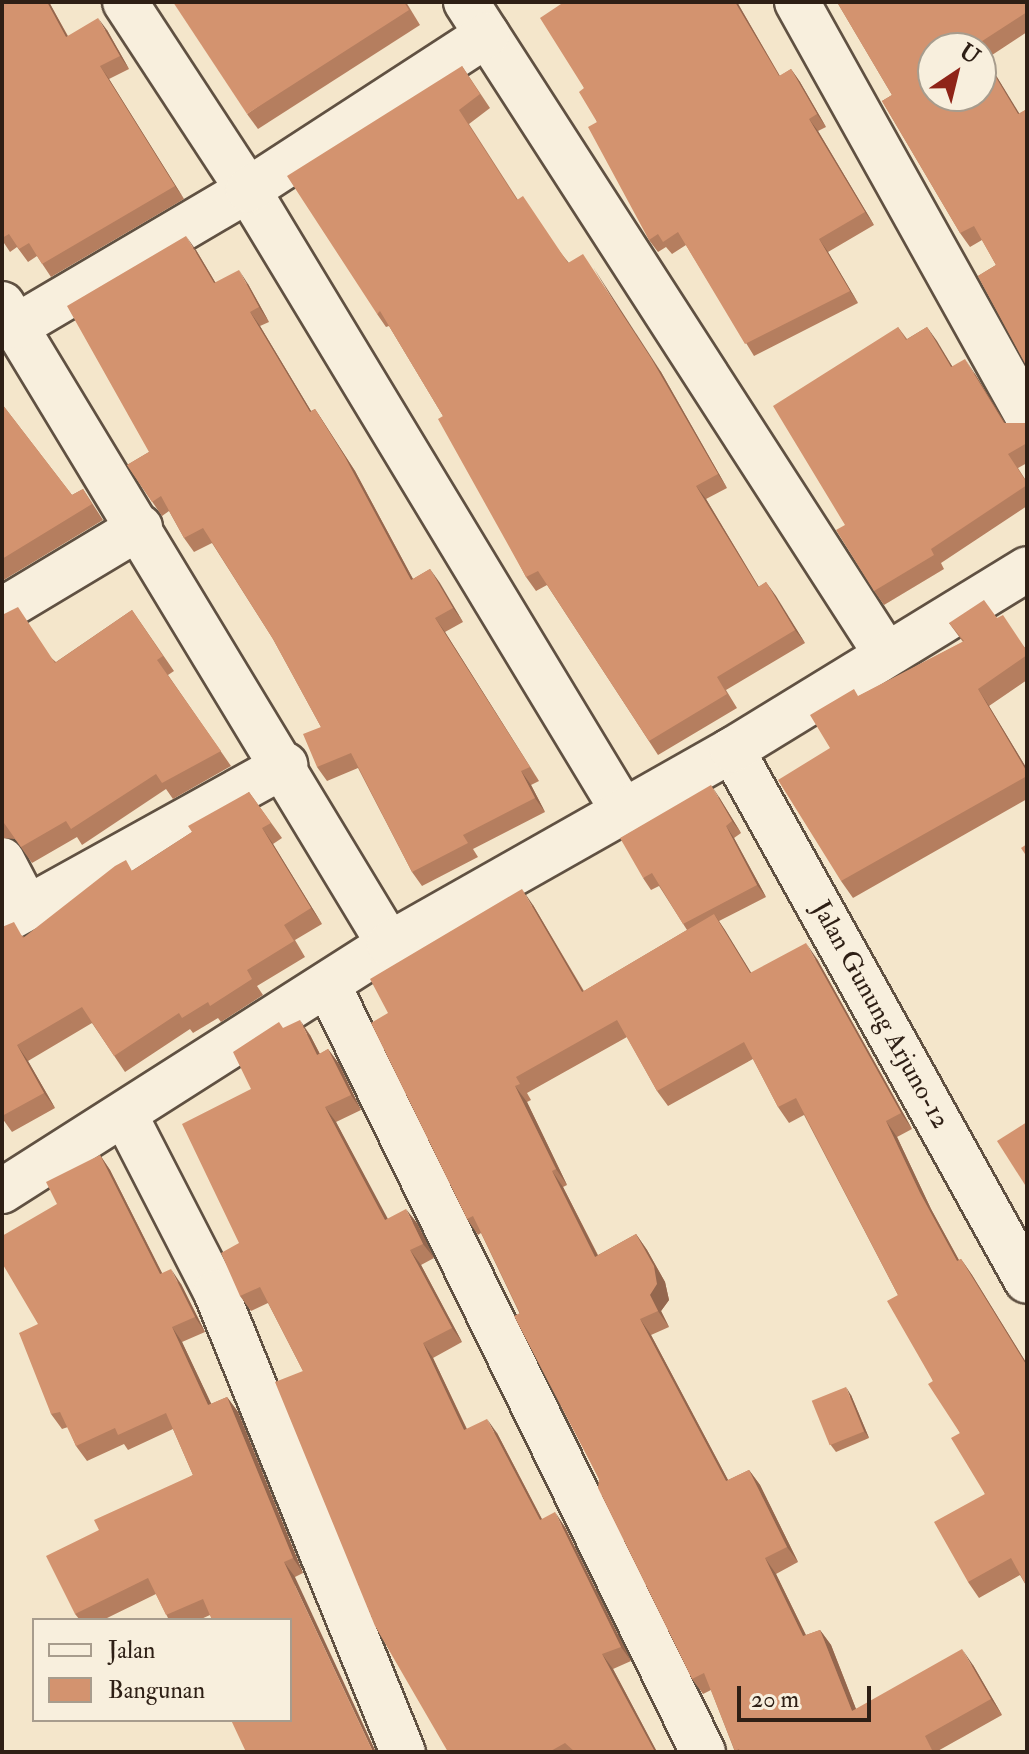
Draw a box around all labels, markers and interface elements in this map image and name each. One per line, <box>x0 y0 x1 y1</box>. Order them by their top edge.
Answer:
north arrow <box>917 32 997 112</box>
text: U <box>954 37 985 71</box>
street label: Jalan Gunung Arjuno-12 <box>804 896 956 1134</box>
legend <box>32 1618 292 1722</box>
text: Jalan <box>108 1635 155 1666</box>
scale bar <box>741 1670 875 1720</box>
text: Bangunan <box>108 1675 205 1706</box>
text: 20 m <box>751 1684 799 1715</box>

